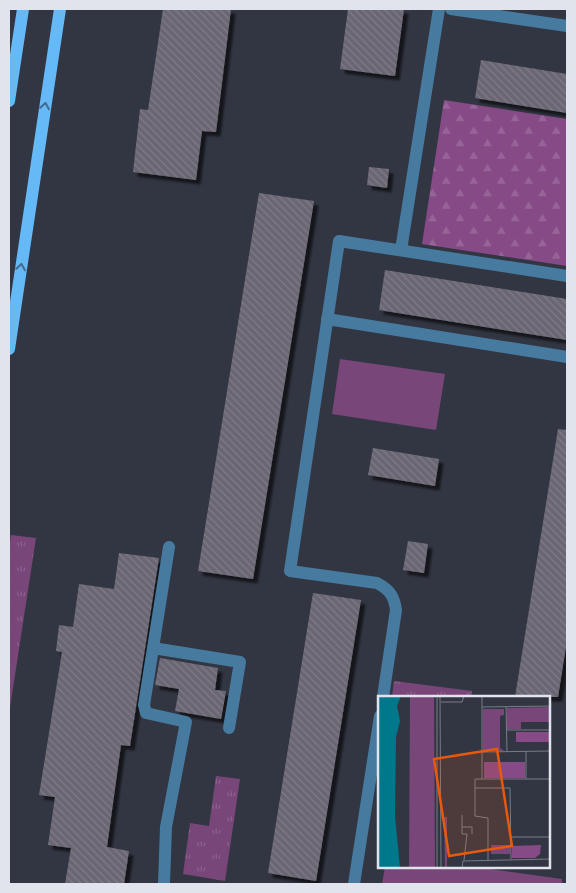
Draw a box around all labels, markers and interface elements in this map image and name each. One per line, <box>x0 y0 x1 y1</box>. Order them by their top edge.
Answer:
one-way arrow <box>40 102 50 110</box>
one-way arrow <box>16 262 26 271</box>
inset map <box>378 696 551 868</box>

